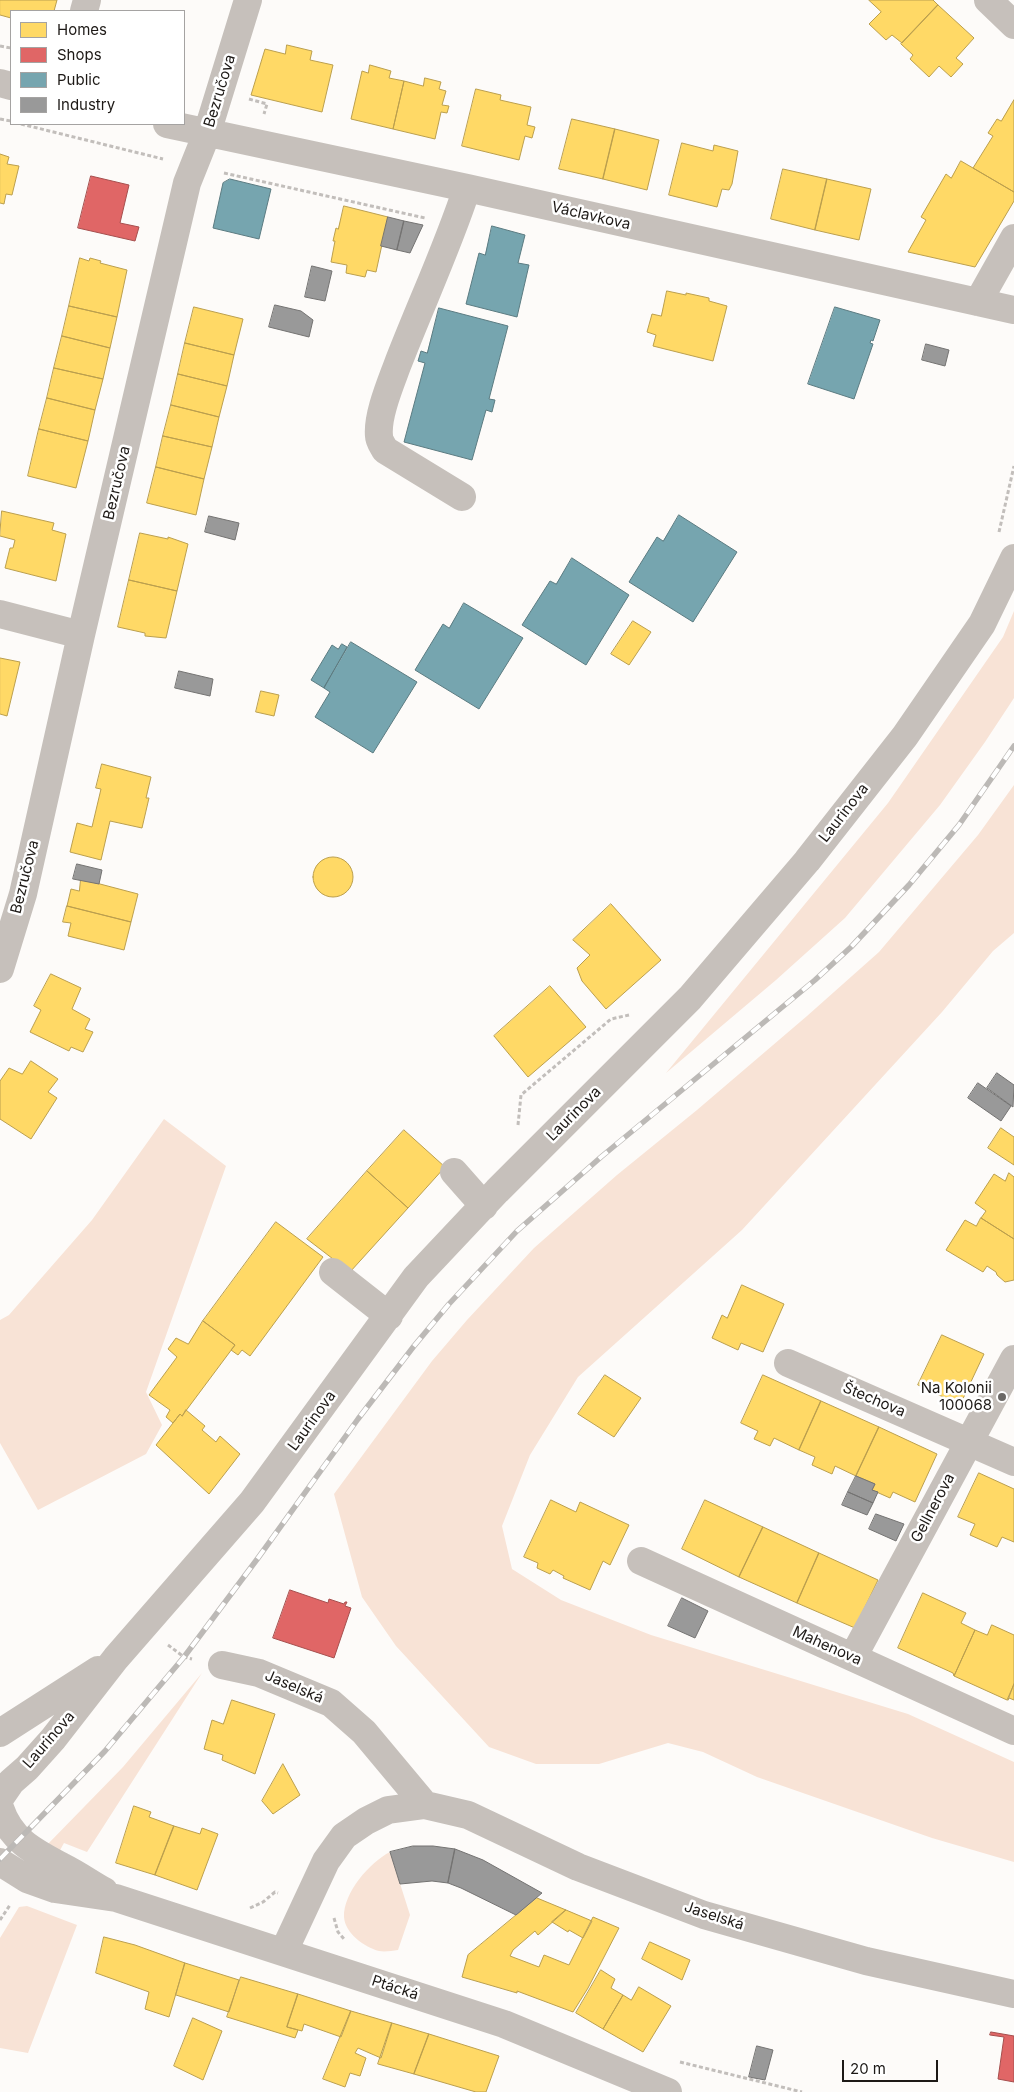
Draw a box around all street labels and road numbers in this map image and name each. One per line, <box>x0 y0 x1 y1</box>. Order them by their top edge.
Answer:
street label: Bezručova <box>200 52 240 130</box>
street label: Václavkova <box>550 198 632 234</box>
street label: Bezručova <box>100 444 134 522</box>
street label: Laurinova <box>815 780 873 846</box>
street label: Bezručova <box>7 838 43 916</box>
street label: Laurinova <box>543 1083 605 1145</box>
street label: Štechova <box>840 1379 908 1421</box>
street label: Laurinova <box>284 1388 340 1454</box>
street label: Gellnerova <box>907 1470 959 1546</box>
street label: Mahenova <box>790 1623 864 1669</box>
street label: Jaselská <box>262 1667 326 1707</box>
street label: Laurinova <box>19 1708 79 1772</box>
street label: Jaselská <box>682 1898 746 1934</box>
street label: Ptácká <box>369 1972 421 2004</box>

